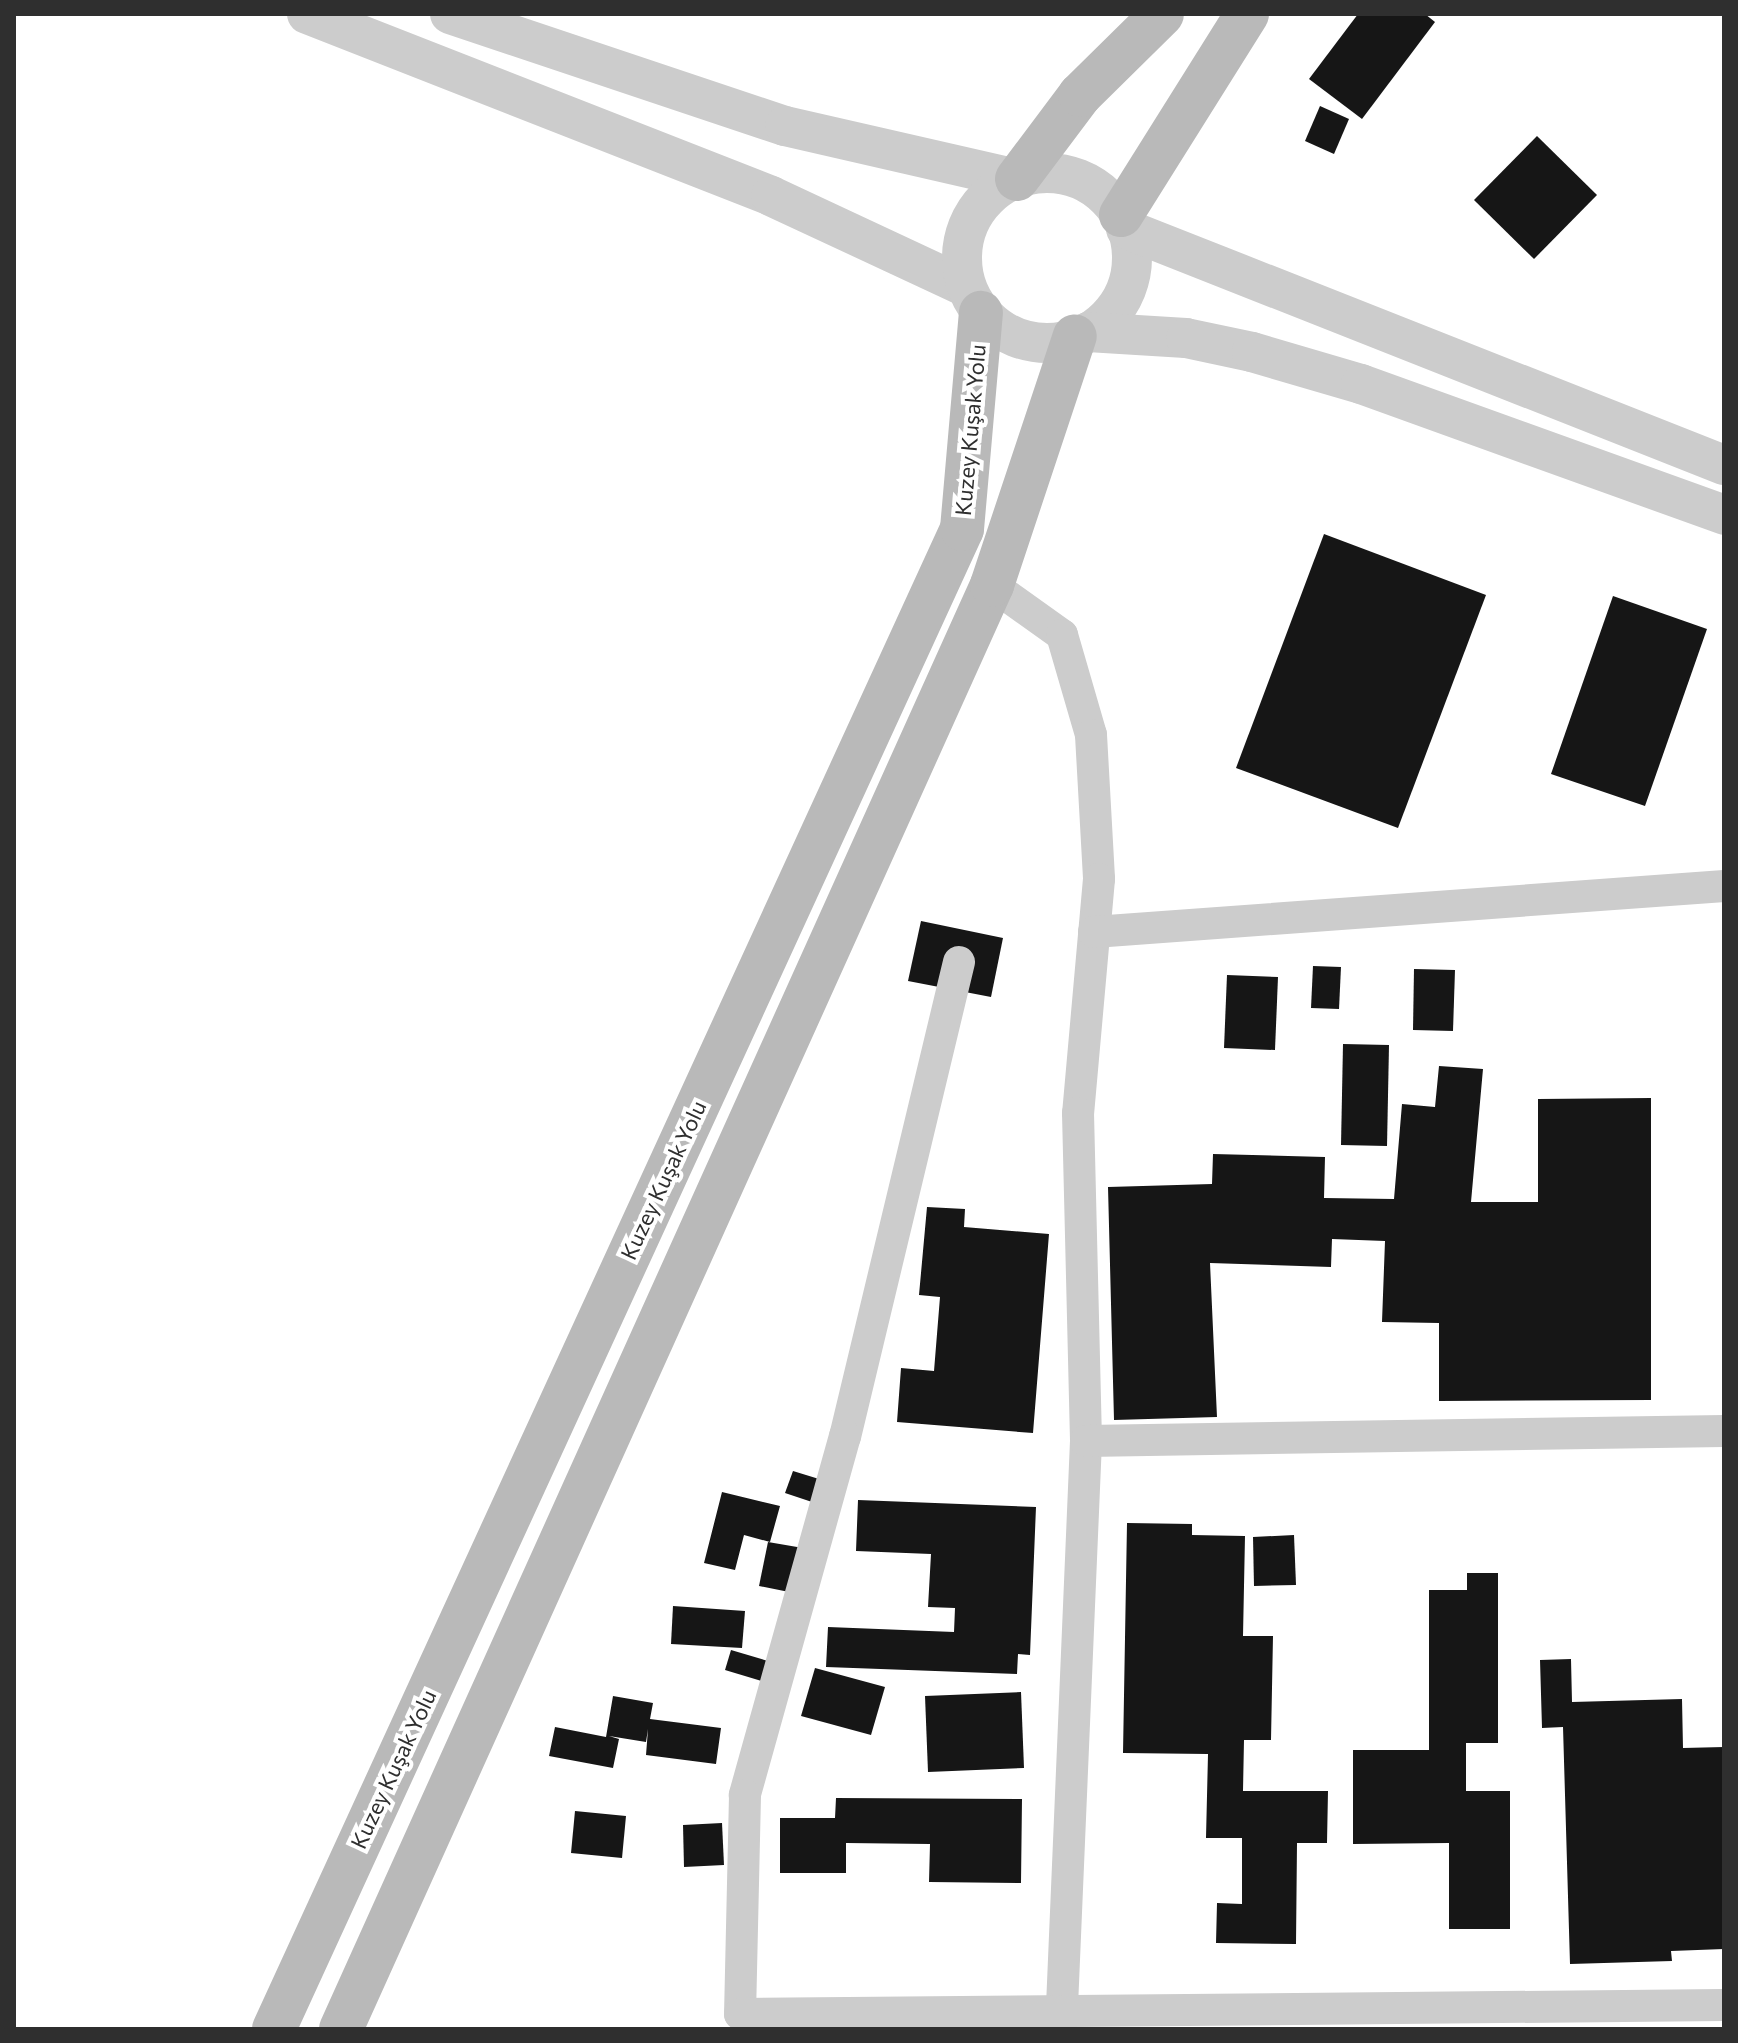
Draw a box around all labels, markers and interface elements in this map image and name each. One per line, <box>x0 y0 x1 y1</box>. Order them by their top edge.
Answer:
street label: Kuzey Kuşak Yolu <box>949 343 991 517</box>
street label: Kuzey Kuşak Yolu <box>615 1096 711 1264</box>
street label: Kuzey Kuşak Yolu <box>345 1685 441 1853</box>

